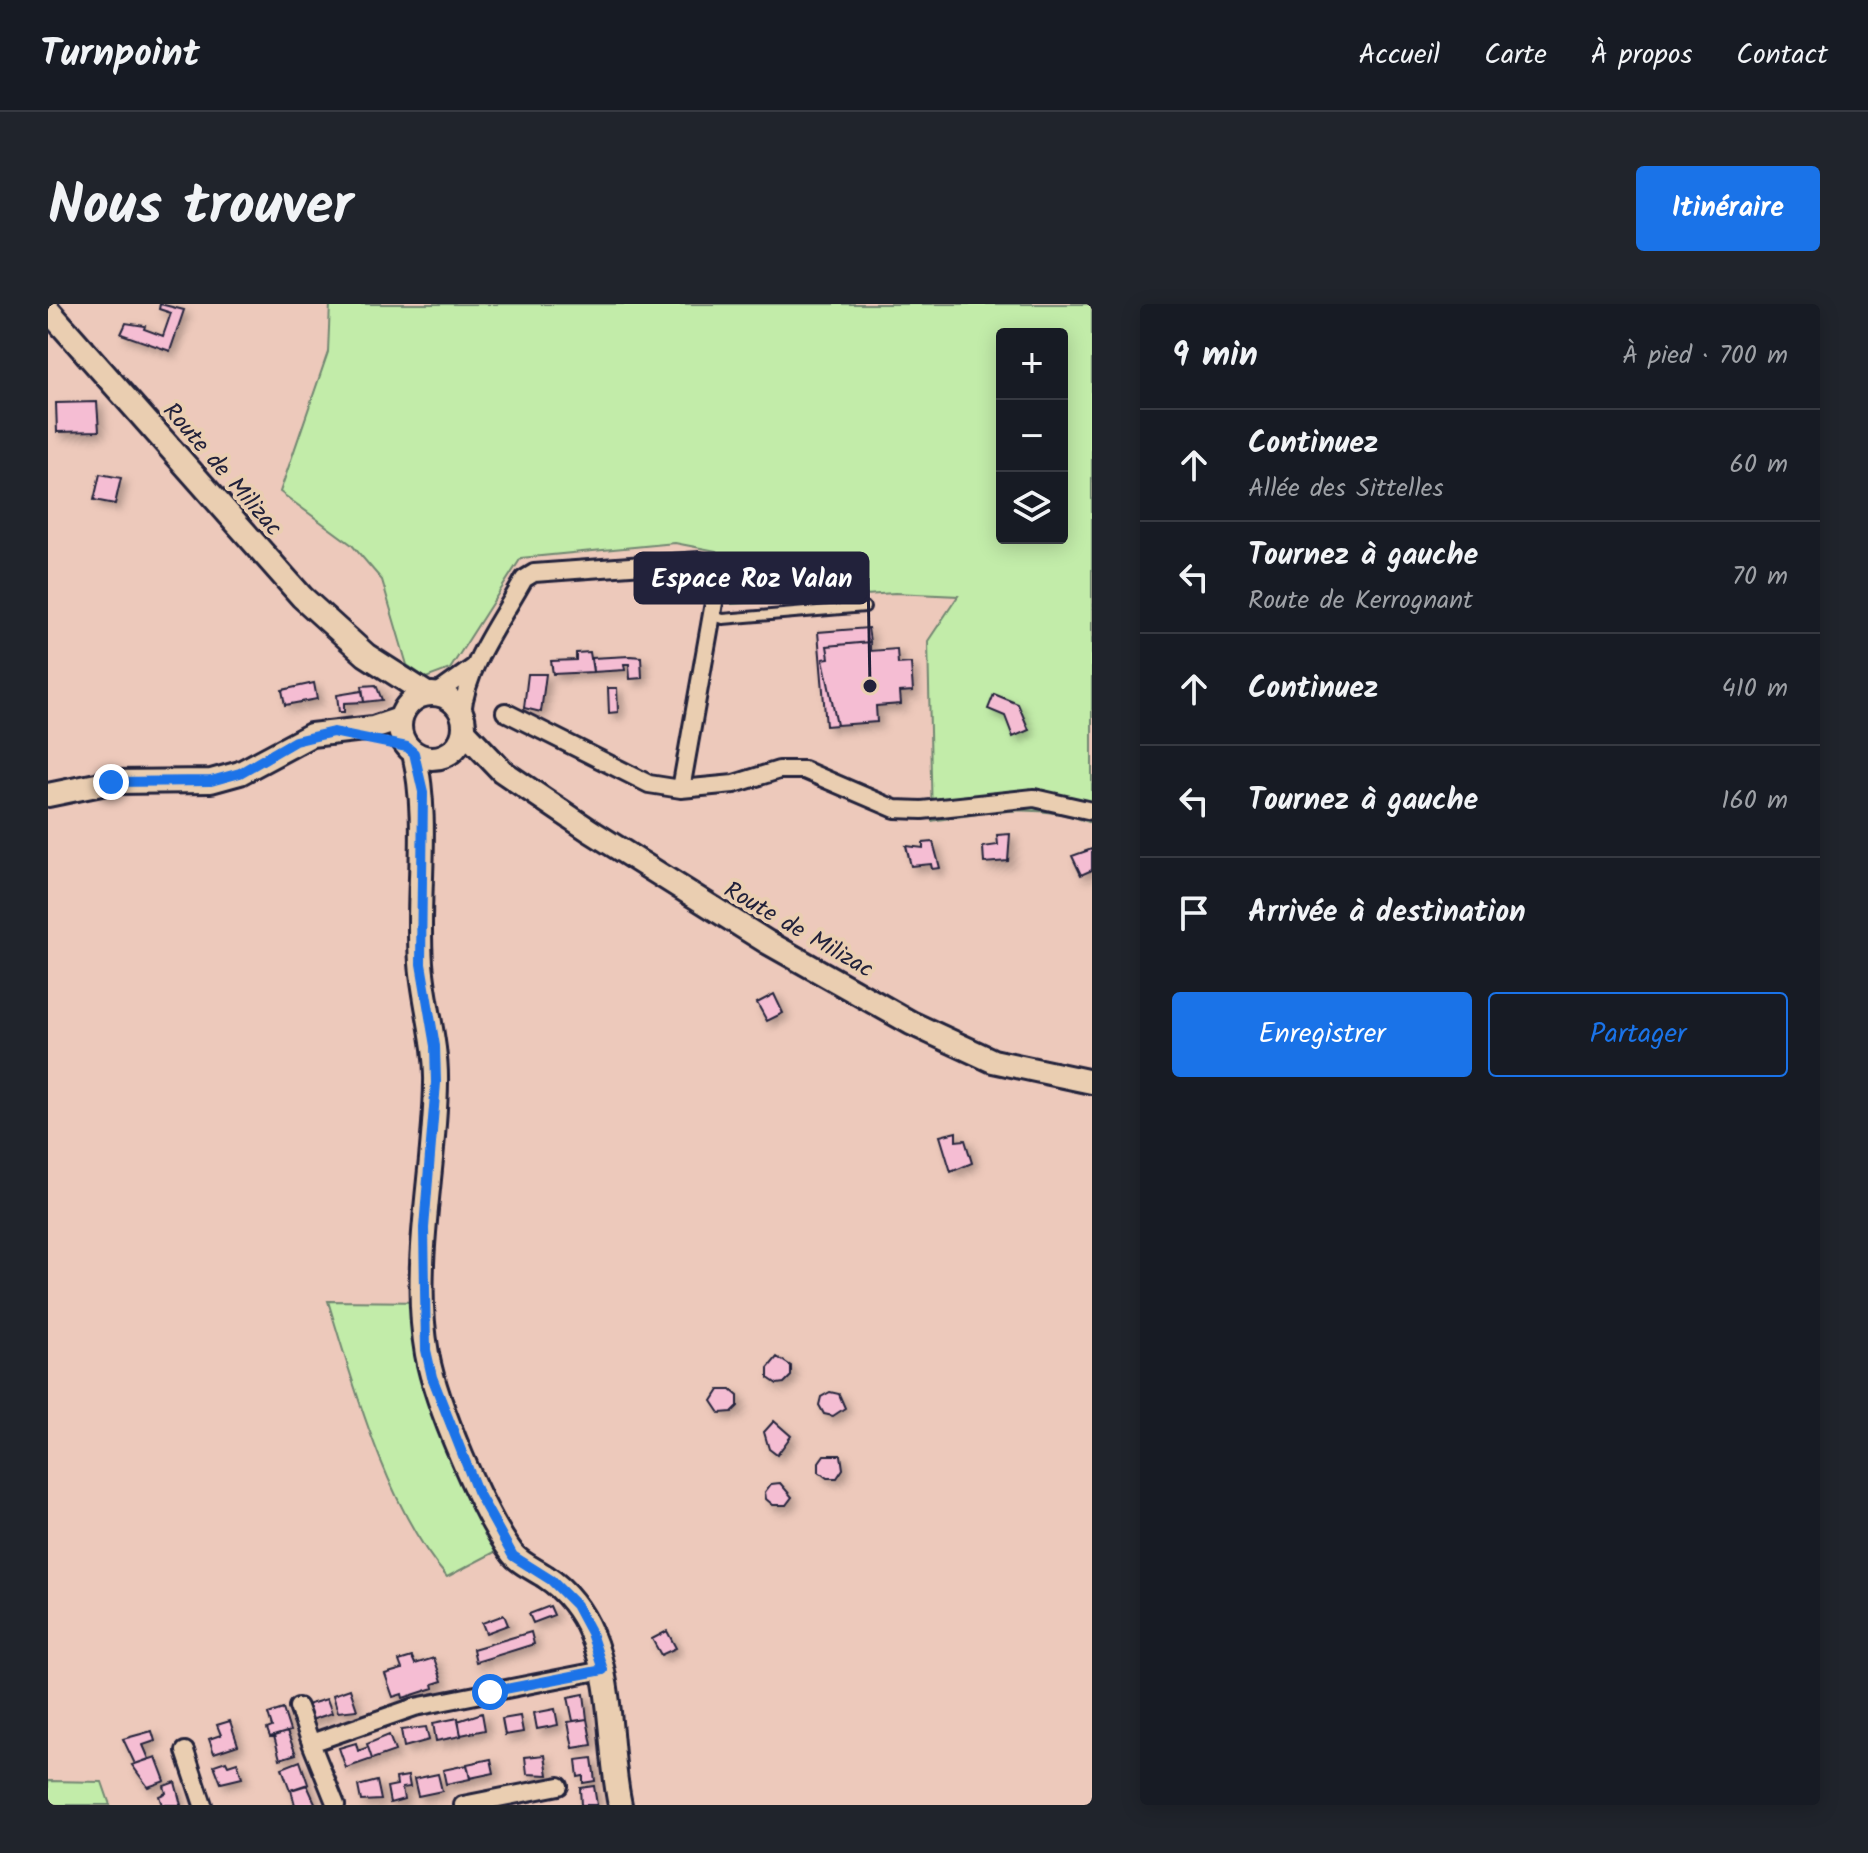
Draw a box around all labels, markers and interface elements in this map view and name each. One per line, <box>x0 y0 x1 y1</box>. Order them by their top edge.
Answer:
text: Turnpoint <box>40 25 200 85</box>
text: Accueil <box>1359 33 1440 78</box>
text: Carte <box>1484 33 1547 78</box>
text: À propos <box>1591 33 1692 78</box>
text: Contact <box>1736 33 1828 78</box>
text: Nous trouver <box>48 163 353 253</box>
button: Itinéraire <box>1636 166 1820 251</box>
map controls <box>996 328 1068 544</box>
button: + <box>996 328 1068 400</box>
text: 9 min <box>1172 329 1258 383</box>
text: À pied · 700 m <box>1622 335 1788 377</box>
street label: Route de Milizac <box>152 394 291 546</box>
button: − <box>996 400 1068 472</box>
text: Continuez <box>1248 420 1378 468</box>
icon: ahead <box>1172 443 1216 487</box>
text: 60 m <box>1729 444 1788 486</box>
text: Allée des Sittelles <box>1248 468 1444 510</box>
button: layers <box>996 472 1068 544</box>
text: Tournez à gauche <box>1248 532 1478 580</box>
callout: Espace Roz Valan <box>635 553 868 603</box>
icon: left <box>1172 555 1216 599</box>
text: 70 m <box>1732 556 1788 598</box>
text: Espace Roz Valan <box>652 559 852 601</box>
text: Route de Kerrognant <box>1248 580 1473 622</box>
text: Continuez <box>1248 665 1378 713</box>
icon: ahead <box>1172 667 1216 711</box>
text: 410 m <box>1721 668 1788 710</box>
route end <box>93 764 129 800</box>
text: Tournez à gauche <box>1248 777 1478 825</box>
icon: left <box>1172 779 1216 823</box>
text: 160 m <box>1721 780 1788 822</box>
street label: Route de Milizac <box>716 872 880 989</box>
text: Arrivée à destination <box>1248 889 1526 937</box>
icon: arrive <box>1172 891 1216 935</box>
button: Enregistrer <box>1172 992 1472 1077</box>
button: Partager <box>1488 992 1788 1077</box>
route start <box>472 1674 508 1710</box>

